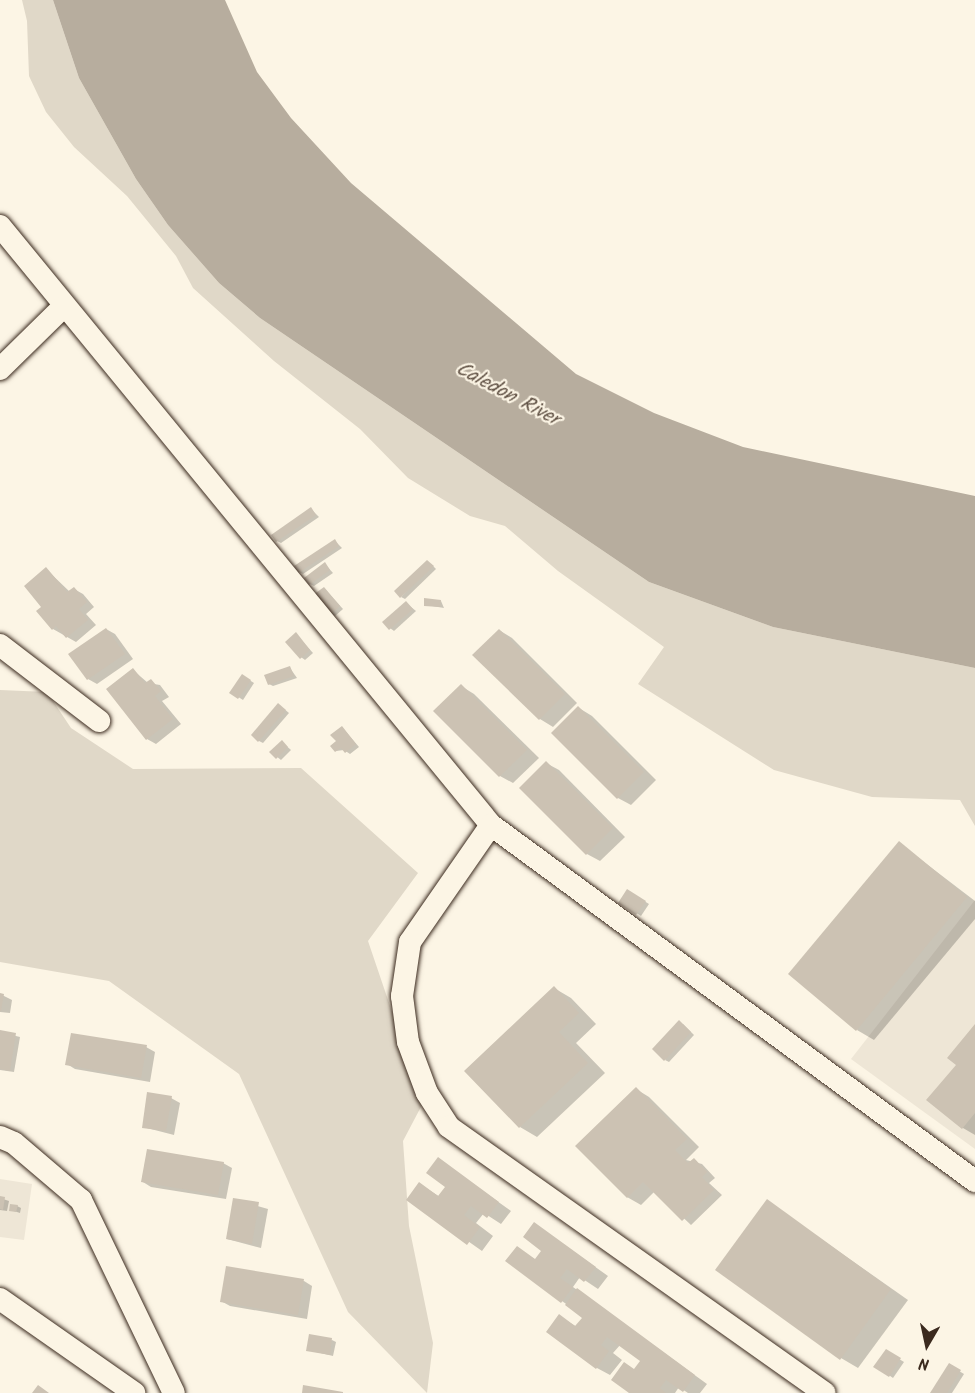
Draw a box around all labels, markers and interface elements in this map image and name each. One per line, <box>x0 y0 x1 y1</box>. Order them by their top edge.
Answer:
water label: Caledon River <box>451 358 563 432</box>
north arrow <box>897 1315 957 1375</box>
text: N <box>917 1350 931 1376</box>

